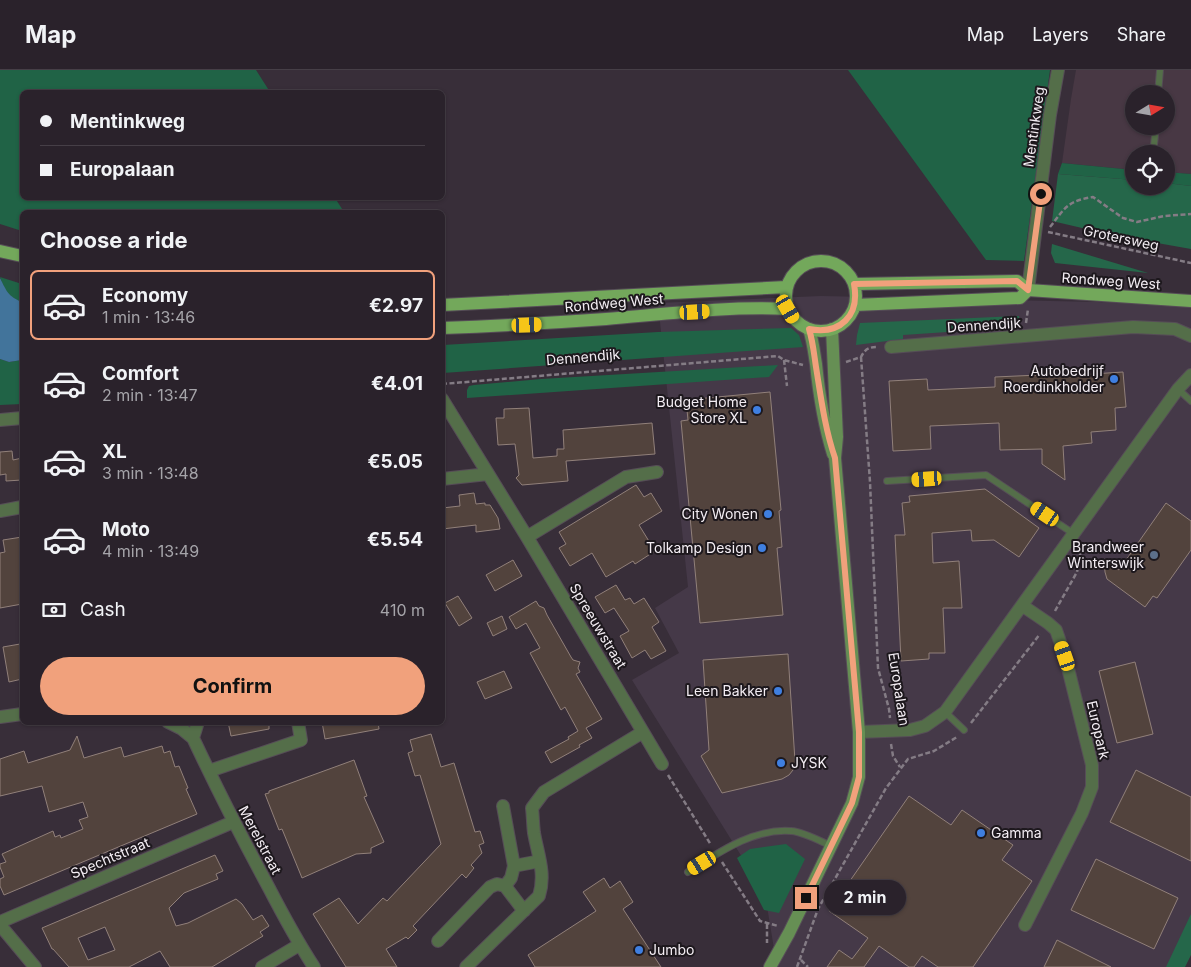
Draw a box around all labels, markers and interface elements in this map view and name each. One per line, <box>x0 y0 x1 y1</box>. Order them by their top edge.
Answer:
text: Map <box>25 20 76 49</box>
text: Map <box>967 24 1004 45</box>
text: Layers <box>1032 24 1089 45</box>
text: Share <box>1117 24 1166 45</box>
north arrow <box>1125 85 1175 135</box>
map controls <box>1125 85 1175 195</box>
street label: Mentinkweg <box>1019 86 1048 168</box>
text: Mentinkweg <box>70 110 185 133</box>
button: locate <box>1125 145 1175 195</box>
text: Europalaan <box>70 158 175 181</box>
route start <box>1030 183 1052 205</box>
street label: Grotersweg <box>1082 221 1161 254</box>
text: Choose a ride <box>40 227 188 253</box>
street label: Rondweg West <box>1061 269 1161 292</box>
icon: car <box>42 283 87 328</box>
text: Economy <box>102 284 188 307</box>
street label: Rondweg West <box>564 290 664 315</box>
car <box>774 292 801 326</box>
text: €2.97 <box>369 294 423 317</box>
car <box>679 304 710 320</box>
text: 1 min · 13:46 <box>102 307 195 327</box>
street label: Dennendijk <box>946 313 1022 336</box>
car <box>511 317 542 333</box>
street label: Dennendijk <box>545 345 621 368</box>
icon: car <box>42 361 87 406</box>
text: Comfort <box>102 362 179 385</box>
place label: Autobedrijf Roerdinkholder <box>1004 362 1104 395</box>
text: €4.01 <box>371 372 423 395</box>
marker: Autobedrijf Roerdinkholder <box>1108 373 1120 385</box>
text: 2 min · 13:47 <box>102 385 198 405</box>
place label: Budget Home Store XL <box>656 393 747 426</box>
marker: Budget Home Store XL <box>751 404 763 416</box>
icon: car <box>42 439 87 484</box>
text: XL <box>102 440 127 463</box>
text: €5.05 <box>368 450 423 473</box>
text: 3 min · 13:48 <box>102 463 199 483</box>
car <box>911 470 942 488</box>
car <box>1028 499 1061 529</box>
place label: City Wonen <box>682 505 758 522</box>
marker: City Wonen <box>762 508 774 520</box>
icon: car <box>42 517 87 562</box>
text: Moto <box>102 518 150 541</box>
text: €5.54 <box>367 528 423 551</box>
place label: Brandweer Winterswijk <box>1067 538 1144 571</box>
place label: Tolkamp Design <box>646 539 752 556</box>
text: 4 min · 13:49 <box>102 541 199 561</box>
marker: Tolkamp Design <box>756 542 768 554</box>
marker: Brandweer Winterswijk <box>1148 549 1160 561</box>
street label: Spreeuwstraat <box>566 580 631 672</box>
icon: cash <box>40 596 68 624</box>
text: Cash <box>80 598 126 621</box>
text: 410 m <box>380 600 425 620</box>
car <box>1053 639 1076 673</box>
street label: Europalaan <box>885 651 914 727</box>
button: Confirm <box>40 657 425 715</box>
place label: Leen Bakker <box>686 682 768 699</box>
marker: Leen Bakker <box>772 685 784 697</box>
street label: Europark <box>1083 699 1114 761</box>
place label: JYSK <box>791 754 827 771</box>
marker: JYSK <box>775 757 787 769</box>
street label: Merelstraat <box>235 803 286 877</box>
place label: Gamma <box>991 824 1042 841</box>
marker: Gamma <box>975 827 987 839</box>
street label: Spechtstraat <box>68 833 152 882</box>
car <box>685 849 718 877</box>
callout: 2 min <box>824 880 906 916</box>
route end <box>795 887 817 909</box>
text: 2 min <box>844 887 886 907</box>
place label: Jumbo <box>649 941 695 958</box>
marker: Jumbo <box>633 944 645 956</box>

